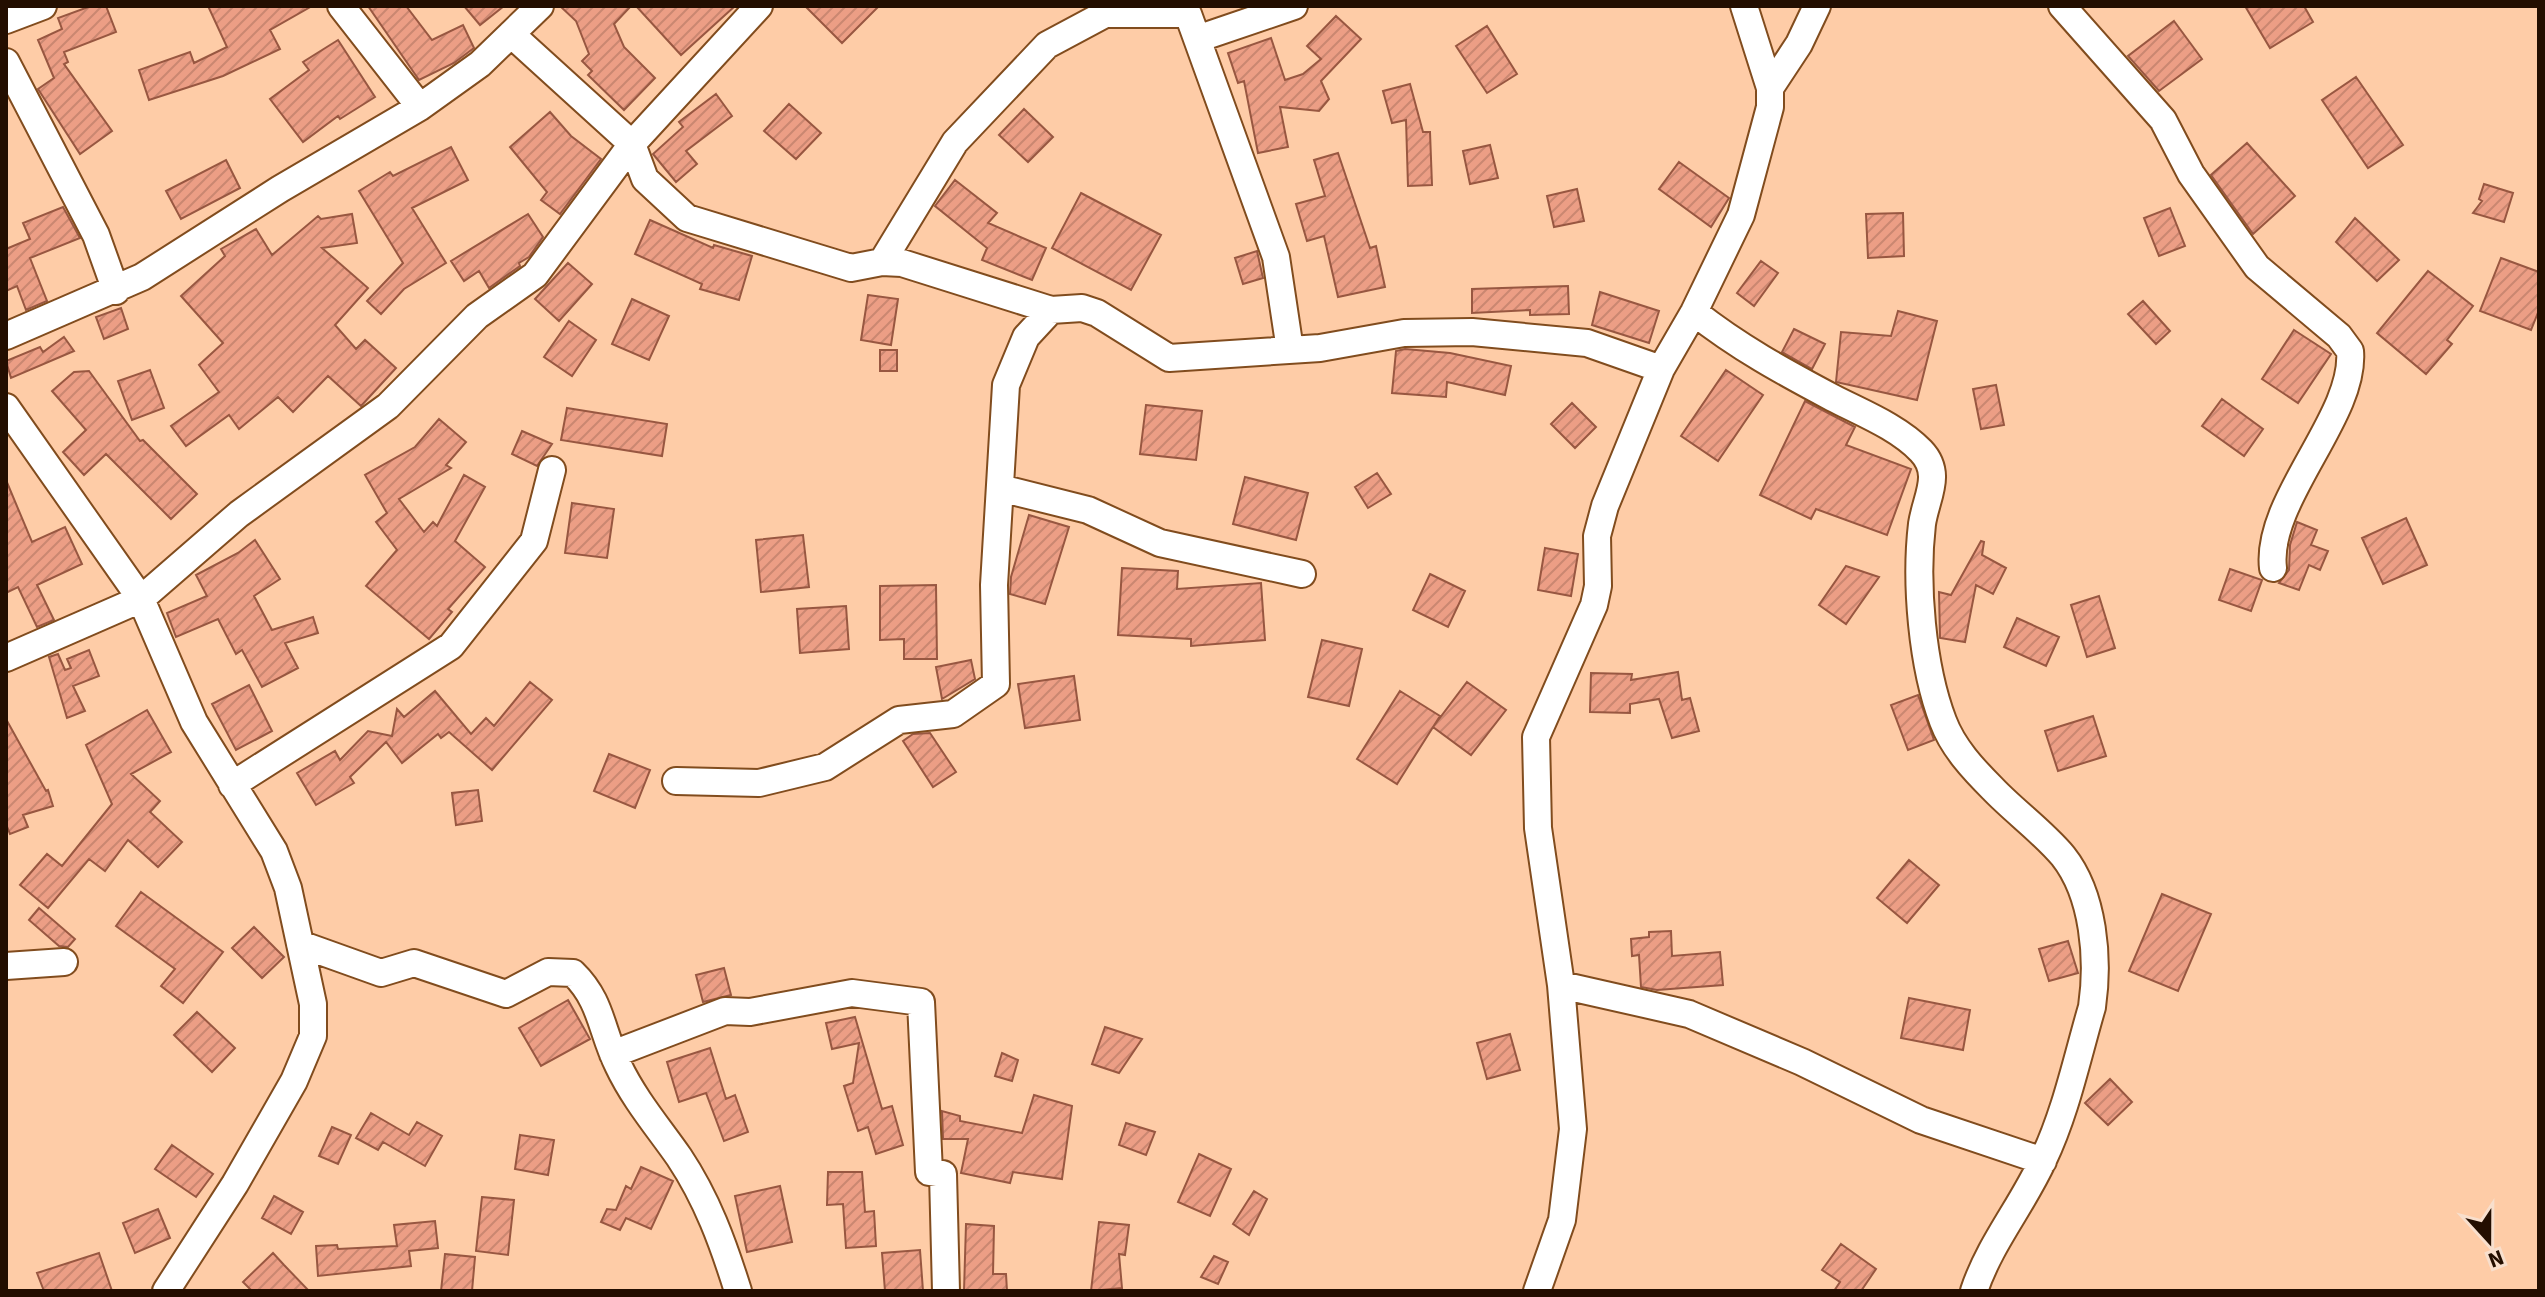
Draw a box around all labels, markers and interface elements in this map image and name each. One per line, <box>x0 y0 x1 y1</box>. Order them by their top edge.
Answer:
north arrow <box>2449 1201 2529 1281</box>
text: N <box>2483 1241 2508 1276</box>

